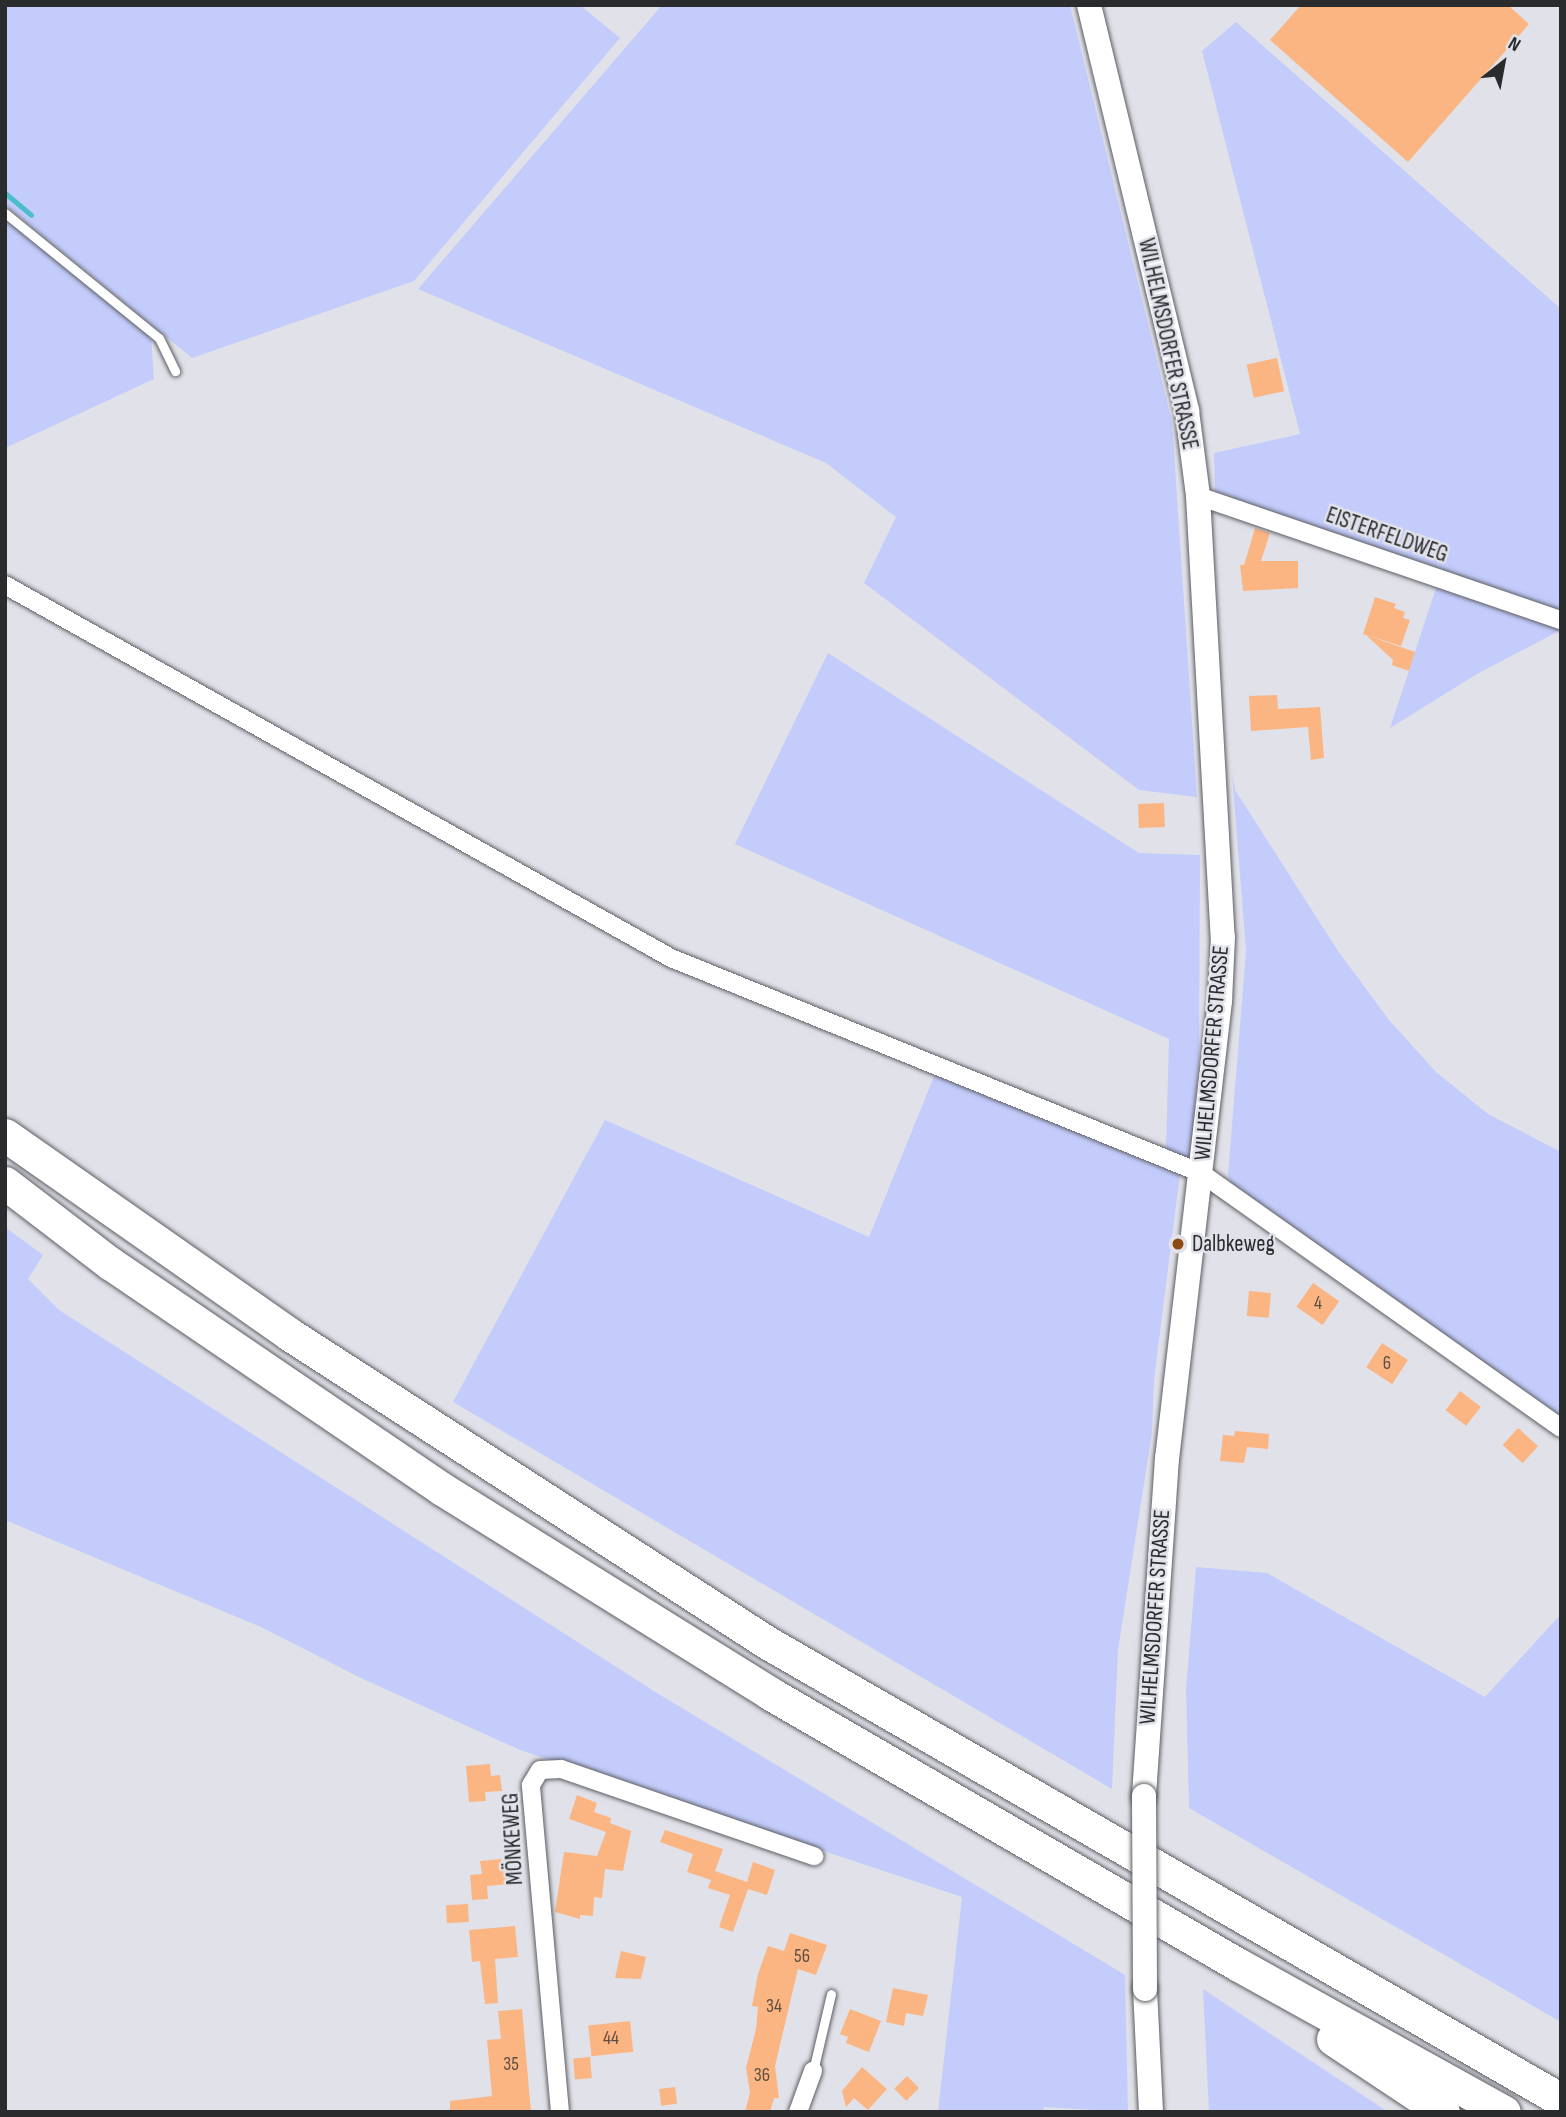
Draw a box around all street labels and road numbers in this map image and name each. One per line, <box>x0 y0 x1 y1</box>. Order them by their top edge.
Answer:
street label: WILHELMSDORFER STRASSE <box>1132 236 1204 452</box>
street label: EISTERFELDWEG <box>1322 501 1452 569</box>
street label: WILHELMSDORFER STRASSE <box>1189 944 1235 1162</box>
street label: WILHELMSDORFER STRASSE <box>1134 1509 1176 1725</box>
street label: MÖNKEWEG <box>497 1792 529 1886</box>

